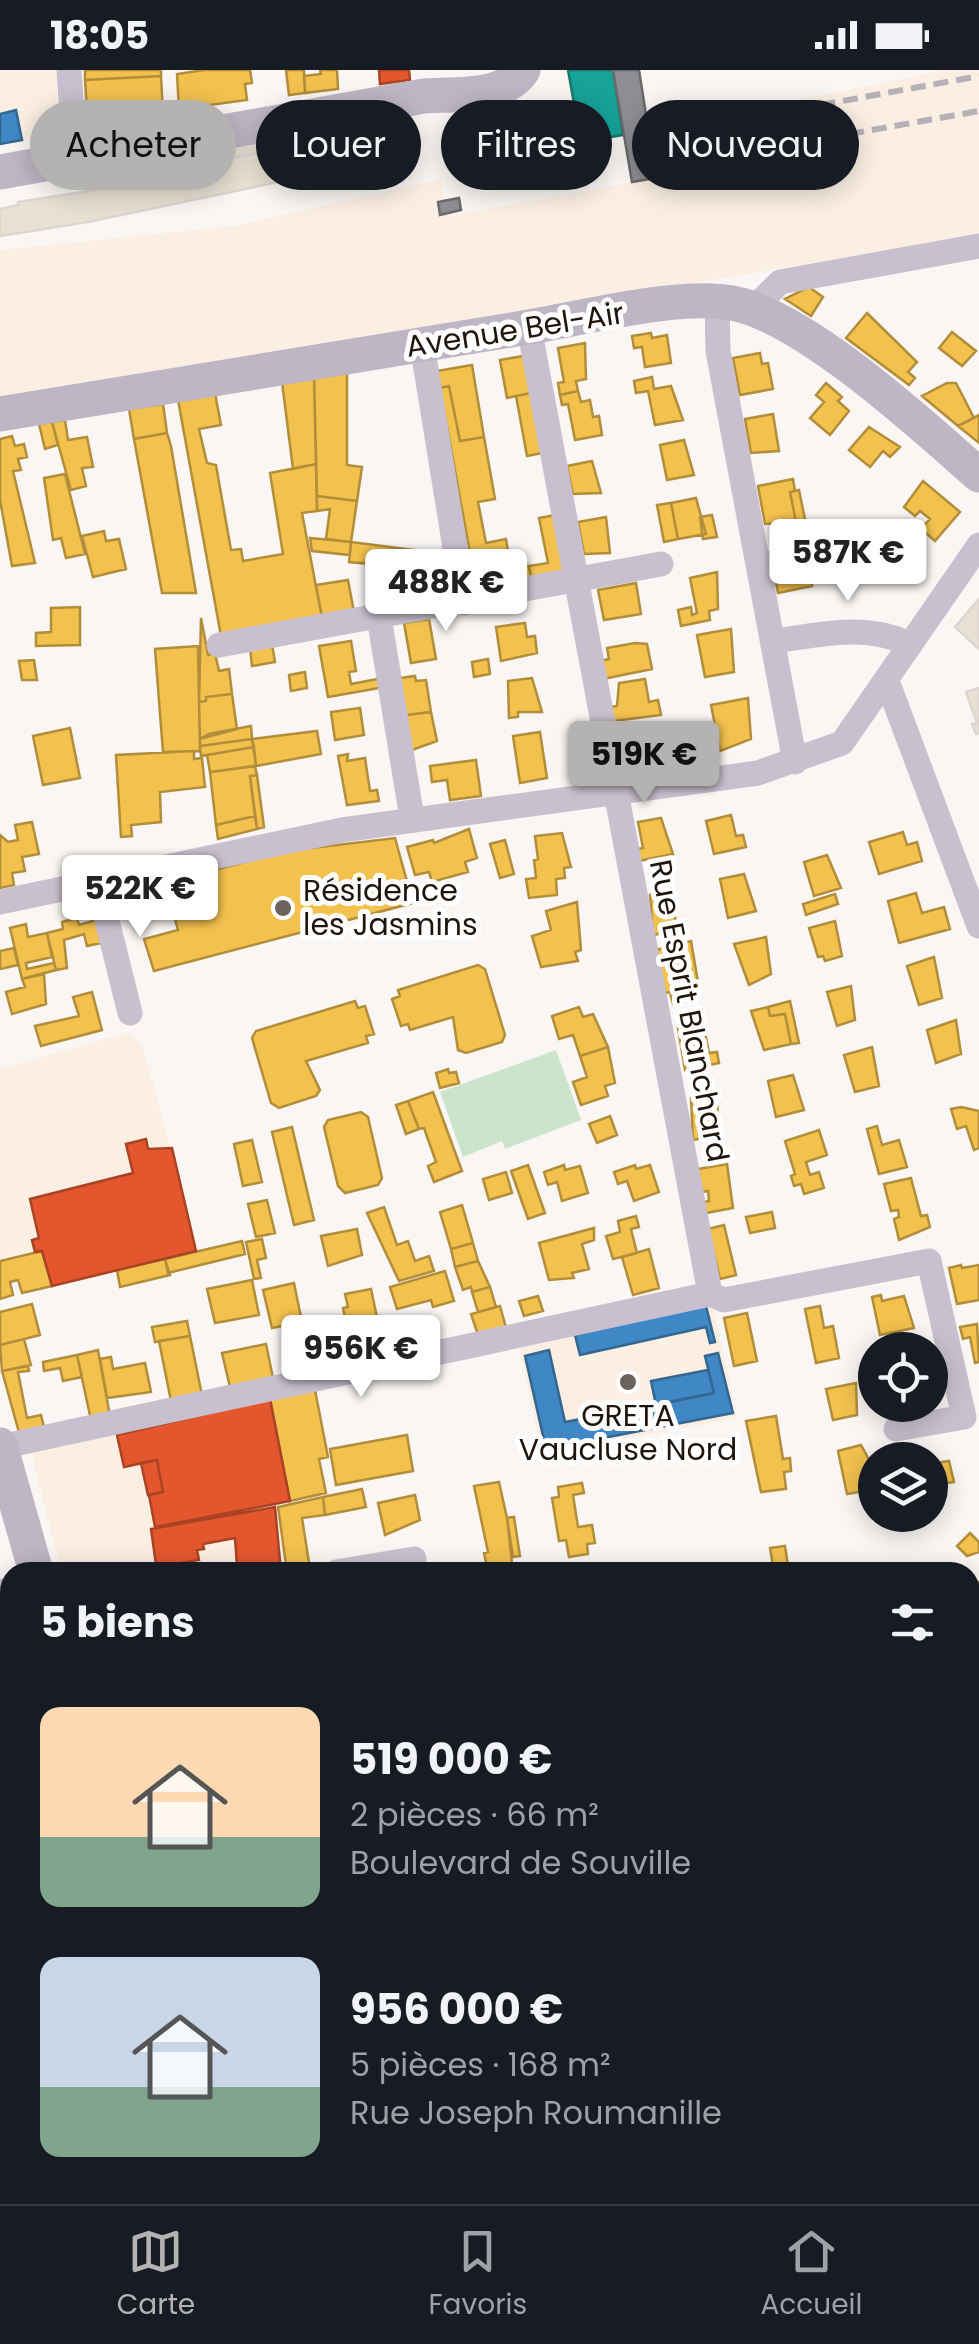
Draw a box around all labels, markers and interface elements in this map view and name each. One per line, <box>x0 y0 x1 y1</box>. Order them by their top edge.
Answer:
text: 18:05 <box>50 9 149 62</box>
chip: Acheter <box>30 100 236 190</box>
chip: Louer <box>256 100 421 190</box>
chip: Filtres <box>441 100 612 190</box>
chip: Nouveau <box>632 100 859 190</box>
street label: Avenue Bel-Air <box>403 291 627 368</box>
pin: 587K € <box>767 519 929 604</box>
text: 587K € <box>791 529 905 574</box>
pin: 488K € <box>365 549 527 634</box>
text: 488K € <box>387 559 505 604</box>
pin: 519K € <box>563 721 725 806</box>
text: 519K € <box>590 731 698 776</box>
pin: 522K € <box>59 855 221 940</box>
street label: Rue Esprit Blanchard <box>639 856 740 1166</box>
text: 522K € <box>84 865 196 910</box>
place label: Résidence les Jasmins <box>303 869 478 946</box>
marker: Résidence les Jasmins <box>272 897 294 919</box>
pin: 956K € <box>280 1315 442 1400</box>
text: 956K € <box>303 1325 419 1370</box>
map controls <box>858 1332 948 1532</box>
button: locate <box>858 1332 948 1422</box>
marker: GRETA Vaucluse Nord <box>617 1371 639 1393</box>
place label: GRETA Vaucluse Nord <box>519 1394 737 1471</box>
button: layers <box>858 1442 948 1532</box>
text: 5 biens <box>40 1593 195 1652</box>
icon: filters <box>885 1595 940 1650</box>
text: 519 000 € <box>350 1730 552 1789</box>
icon: home <box>120 1747 240 1867</box>
text: 2 pièces · 66 m² <box>350 1792 599 1837</box>
text: Boulevard de Souville <box>350 1840 691 1885</box>
text: 956 000 € <box>350 1980 563 2039</box>
icon: home <box>120 1997 240 2117</box>
text: 5 pièces · 168 m² <box>350 2042 611 2087</box>
text: Rue Joseph Roumanille <box>350 2090 722 2135</box>
tab: Carte <box>117 2224 195 2326</box>
tab: Favoris <box>428 2224 527 2326</box>
tab: Accueil <box>760 2224 862 2326</box>

